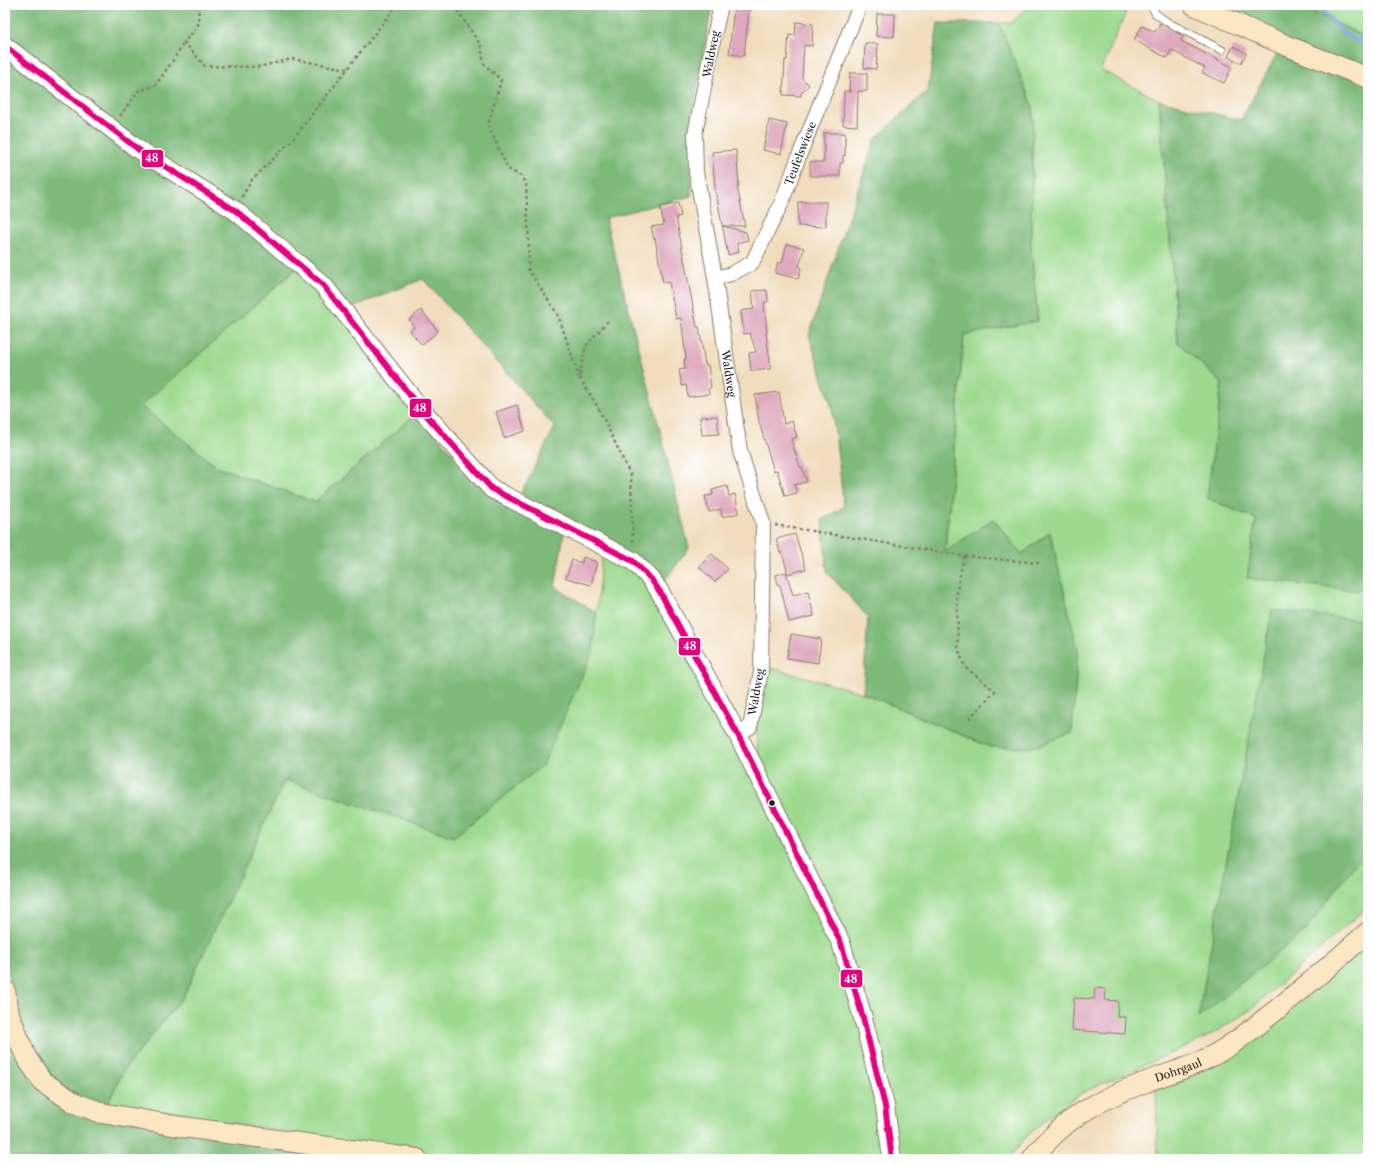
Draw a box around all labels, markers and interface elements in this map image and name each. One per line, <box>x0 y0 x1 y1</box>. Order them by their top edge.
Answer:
street label: Waldweg <box>699 29 722 80</box>
street label: Teufelswiese <box>782 119 819 188</box>
line badge: 48 <box>141 149 164 168</box>
text: 48 <box>145 151 159 165</box>
street label: Waldweg <box>718 348 739 398</box>
line badge: 48 <box>409 398 432 418</box>
text: 48 <box>413 401 427 415</box>
line badge: 48 <box>678 637 701 656</box>
text: 48 <box>683 639 697 653</box>
street label: Waldweg <box>745 667 767 718</box>
unlabelled marker <box>767 798 777 808</box>
line badge: 48 <box>840 969 863 988</box>
text: 48 <box>844 972 858 986</box>
street label: Dohrgaul <box>1153 1055 1205 1085</box>

